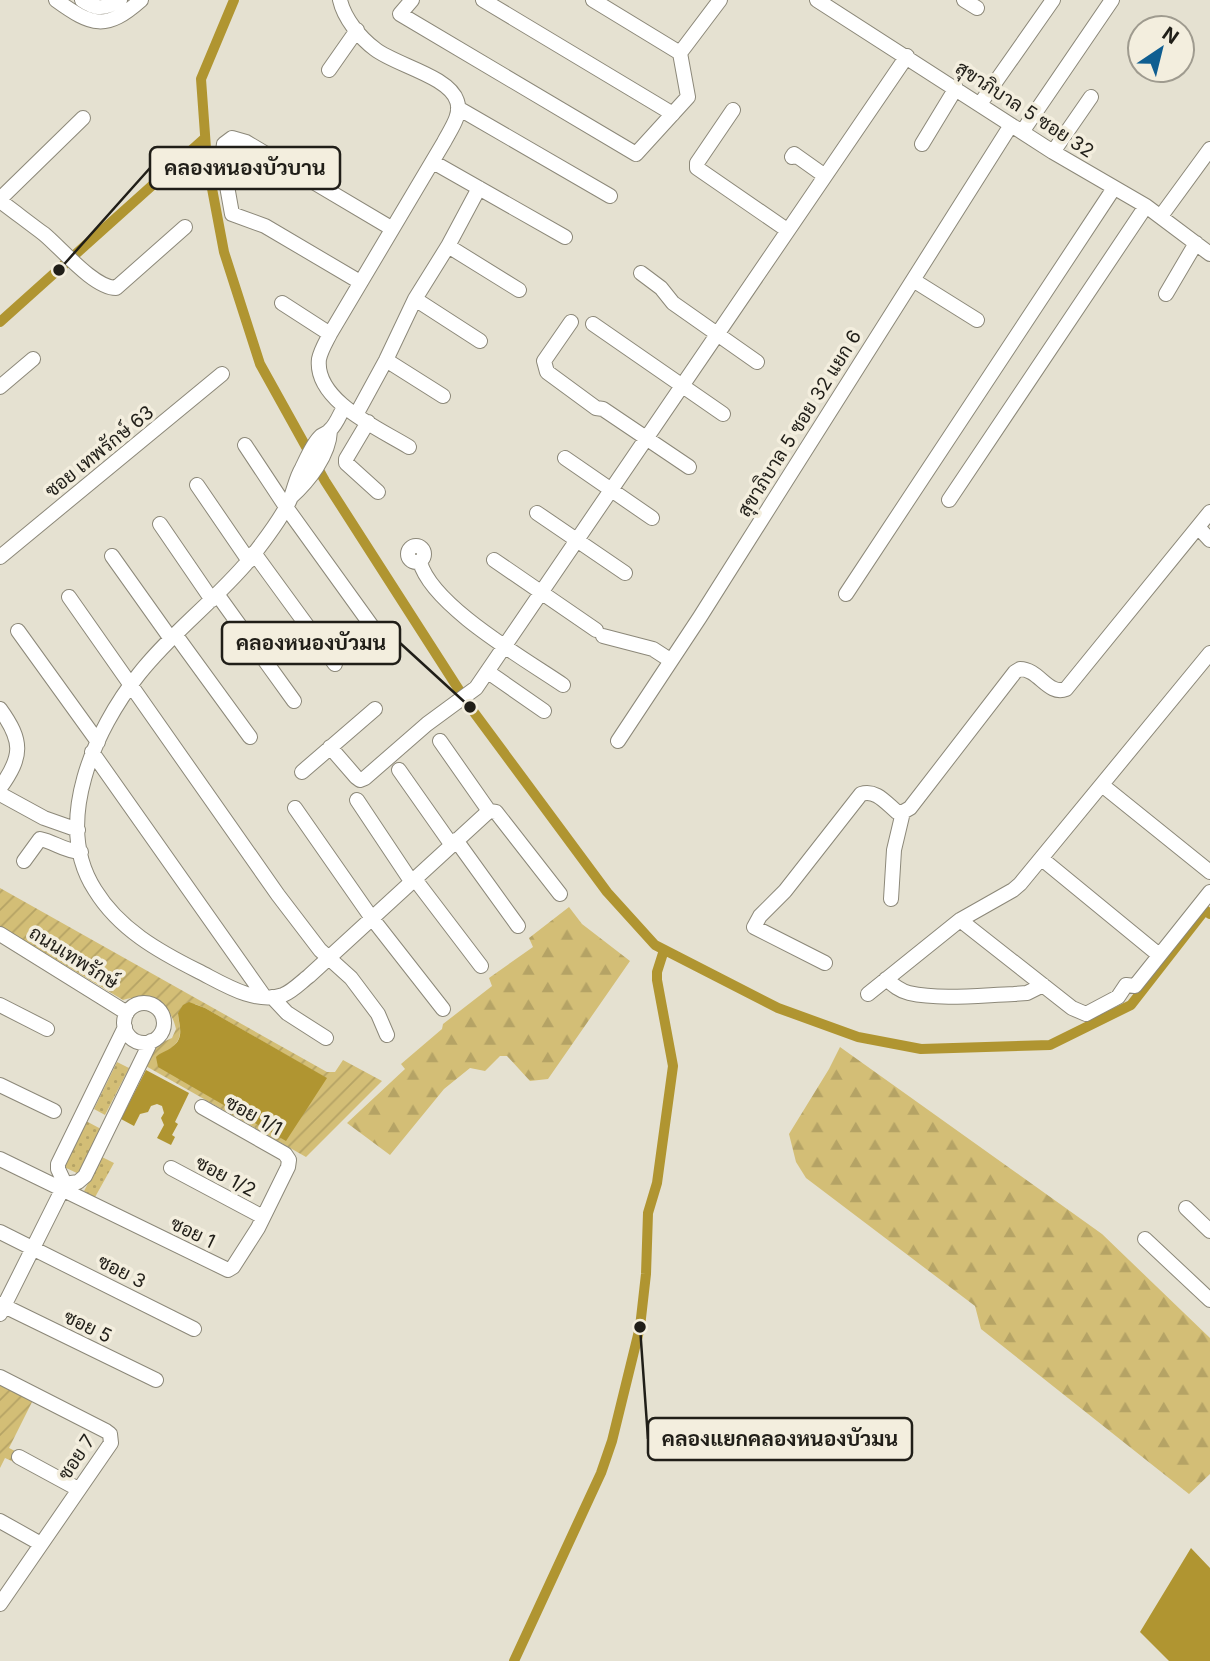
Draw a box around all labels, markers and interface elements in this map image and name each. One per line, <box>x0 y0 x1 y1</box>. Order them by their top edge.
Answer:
north arrow <box>1126 14 1196 84</box>
text: N <box>1158 22 1183 49</box>
street label: สุขาภิบาล 5 ซอย 32 <box>951 56 1098 164</box>
callout: คลองหนองบัวบาน <box>150 147 340 189</box>
text: คลองหนองบัวบาน <box>164 155 326 180</box>
street label: สุขาภิบาล 5 ซอย 32 แยก 6 <box>733 326 867 521</box>
street label: ซอย เทพรักษ์ 63 <box>40 400 158 502</box>
callout: คลองหนองบัวมน <box>222 622 400 664</box>
text: คลองหนองบัวมน <box>236 630 386 655</box>
street label: ถนนเทพรักษ์ <box>25 920 124 994</box>
street label: ซอย 1/1 <box>221 1091 286 1140</box>
street label: ซอย 1/2 <box>192 1151 260 1202</box>
street label: ซอย 1 <box>167 1212 219 1253</box>
street label: ซอย 3 <box>94 1250 150 1293</box>
street label: ซอย 5 <box>60 1305 116 1348</box>
callout: คลองแยกคลองหนองบัวมน <box>648 1418 912 1460</box>
text: คลองแยกคลองหนองบัวมน <box>662 1426 898 1451</box>
street label: ซอย 7 <box>53 1430 100 1484</box>

